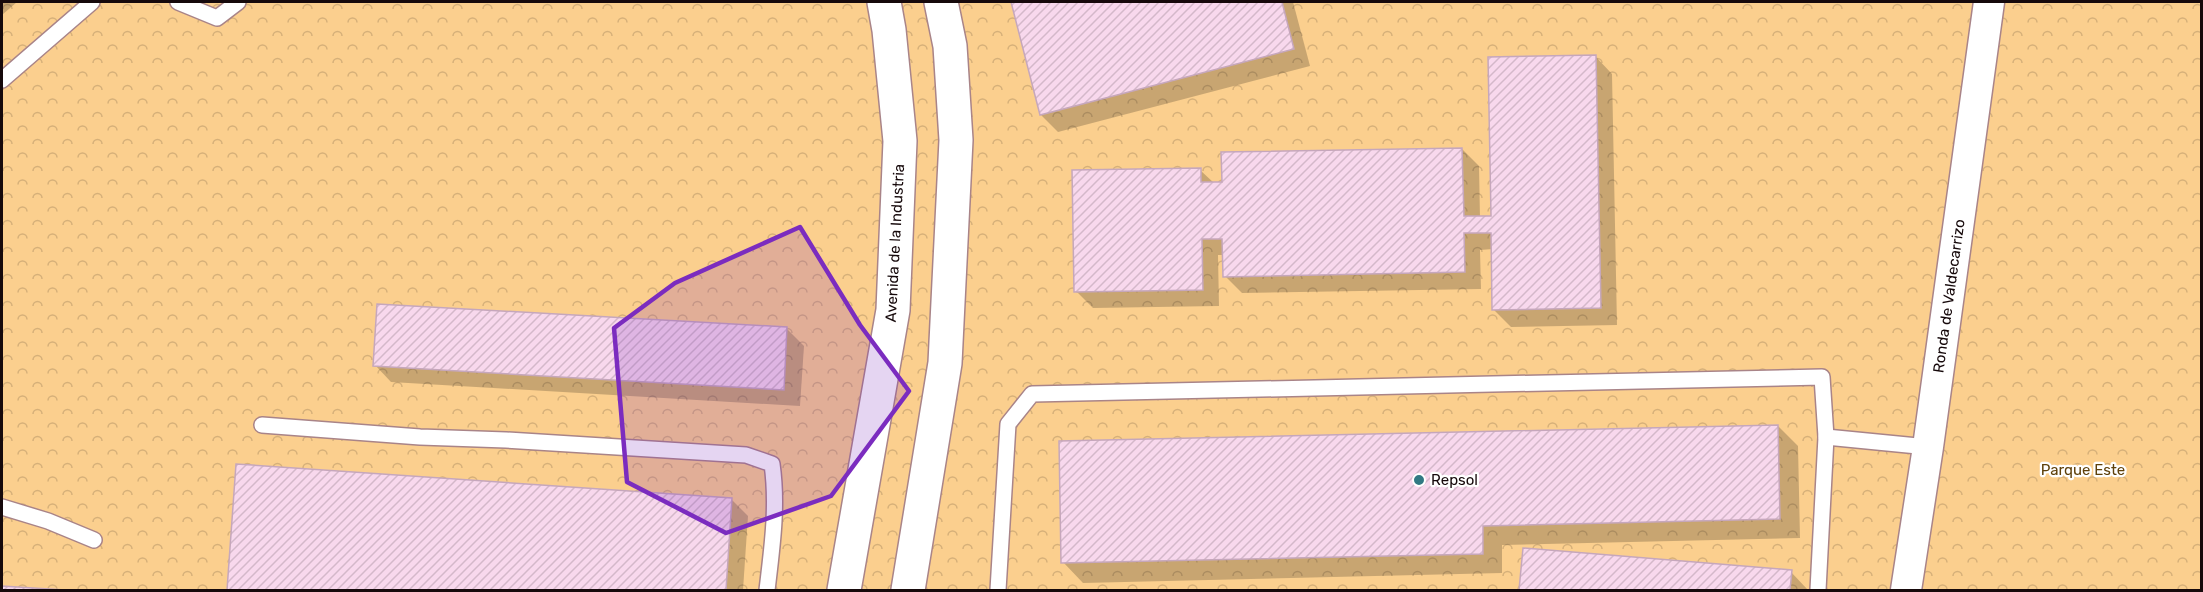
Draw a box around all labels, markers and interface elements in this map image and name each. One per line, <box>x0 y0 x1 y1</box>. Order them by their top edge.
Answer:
street label: Avenida de la Industria <box>882 163 908 323</box>
street label: Ronda de Valdecarrizo <box>1929 218 1969 374</box>
park label: Parque Este <box>2041 461 2125 479</box>
place label: Repsol <box>1431 471 1478 489</box>
marker: Repsol <box>1412 473 1426 487</box>

